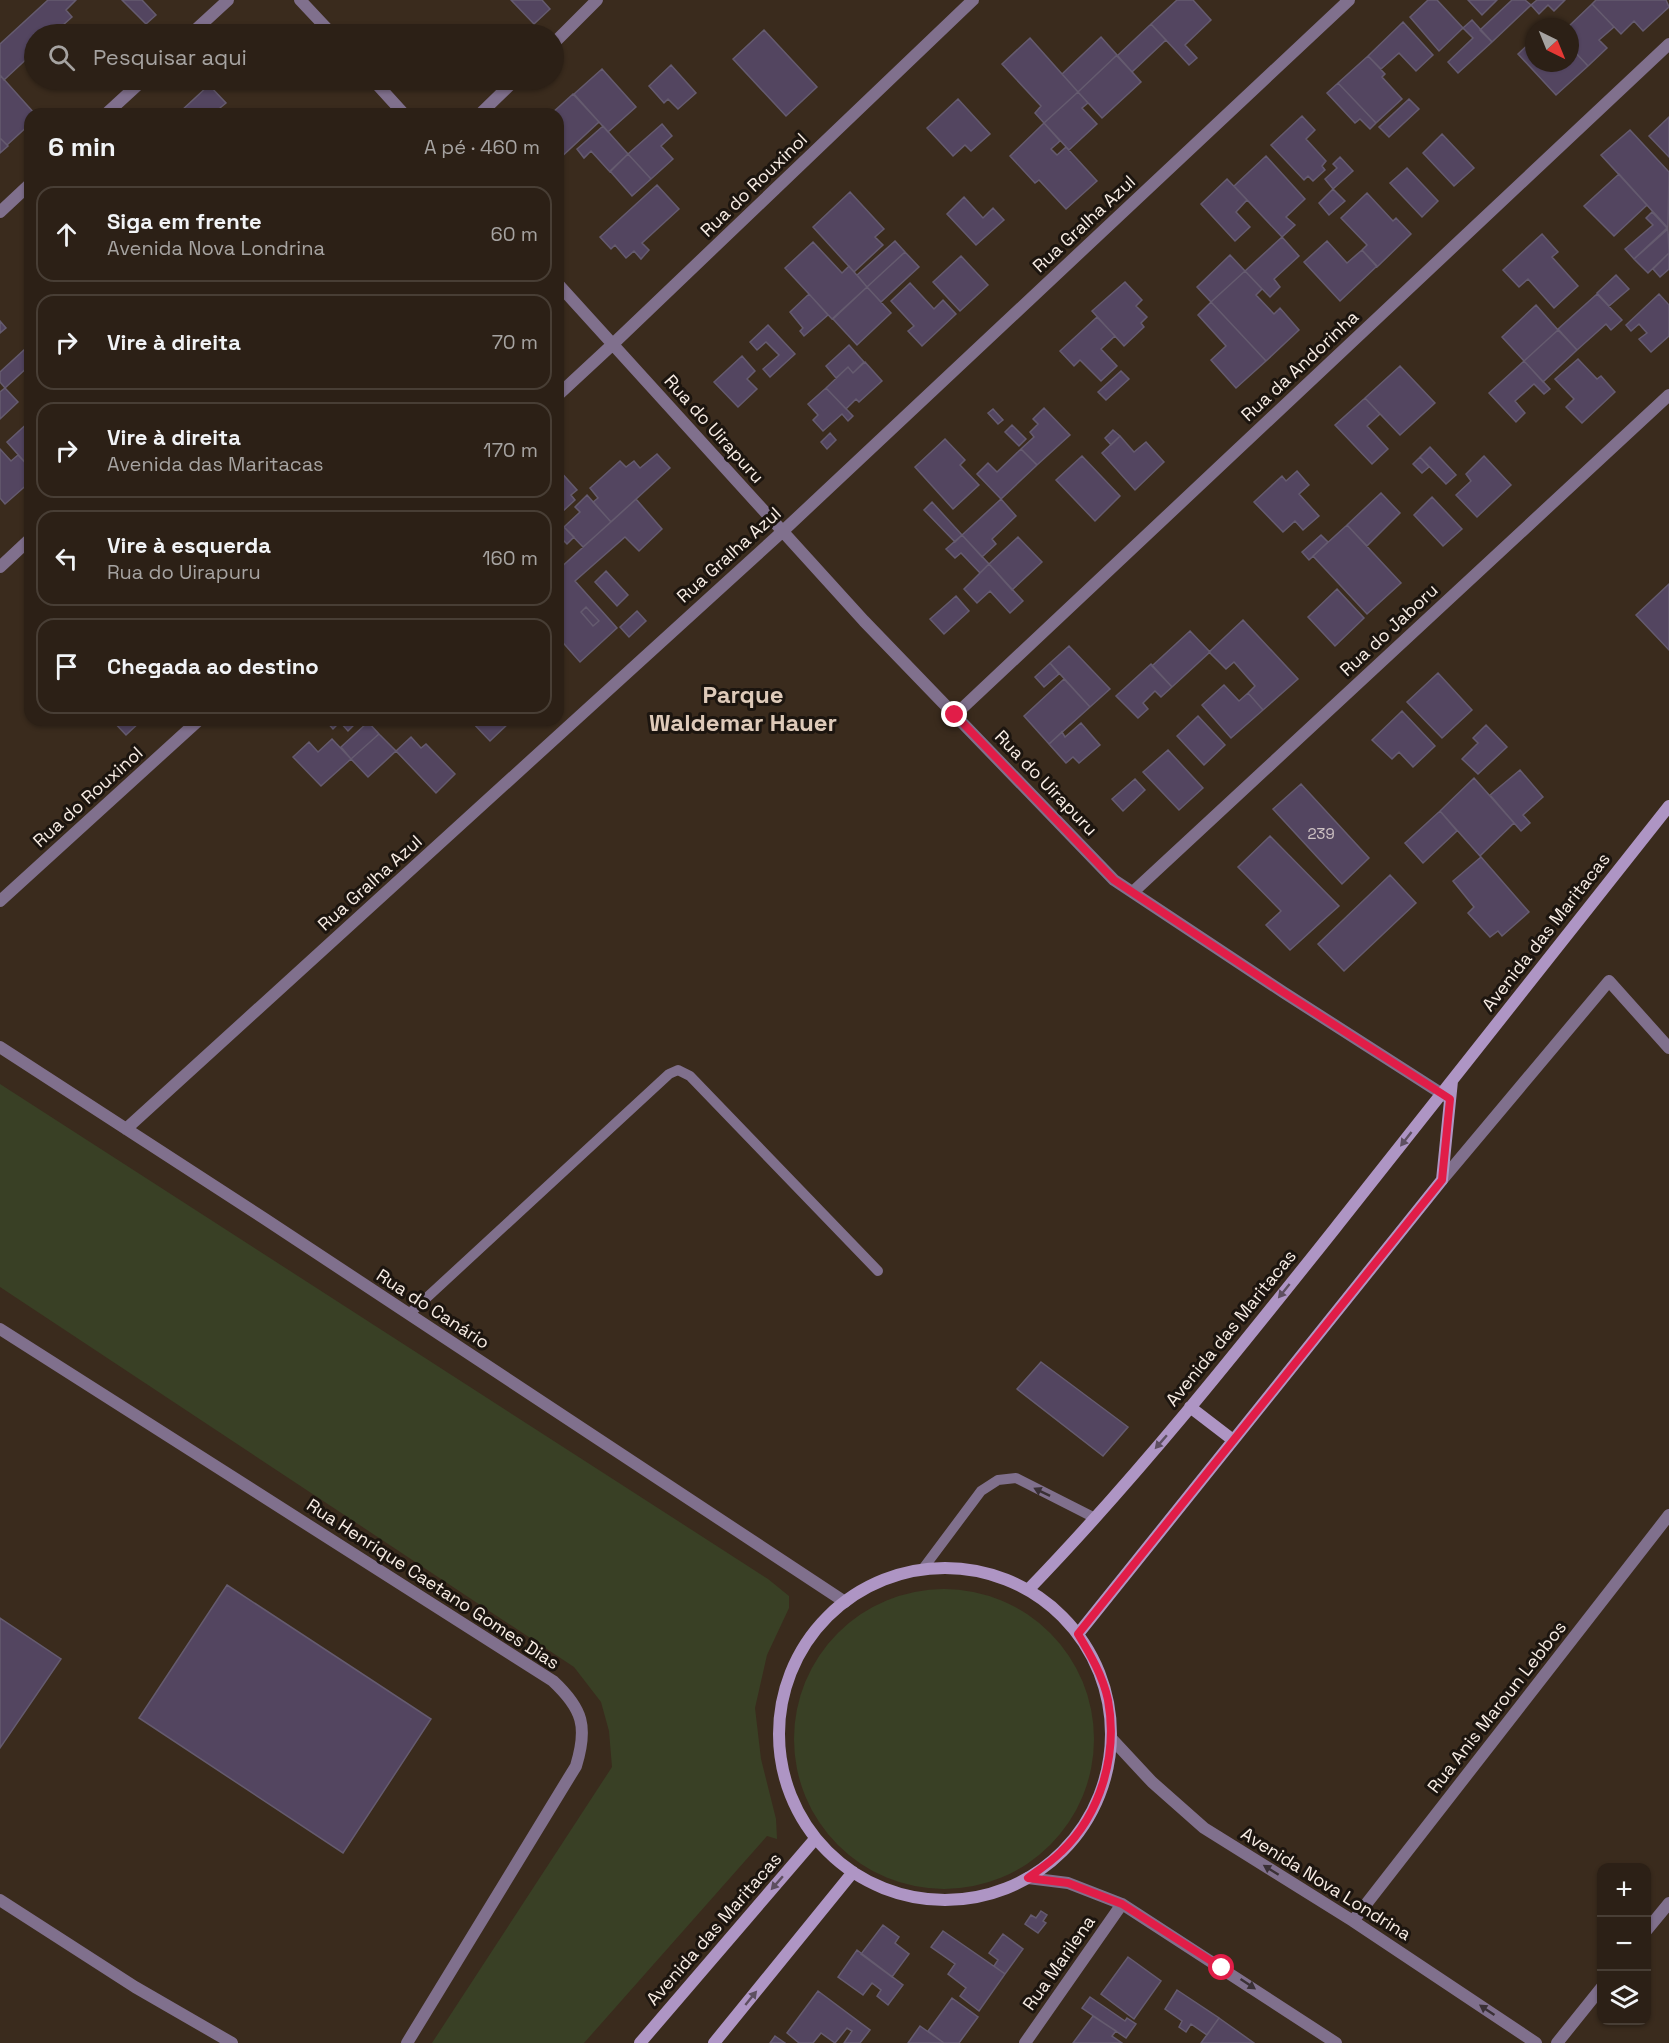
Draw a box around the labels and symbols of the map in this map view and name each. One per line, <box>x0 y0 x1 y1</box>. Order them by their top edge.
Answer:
north arrow <box>1525 18 1579 72</box>
street label: Rua do Rouxinol <box>695 128 812 241</box>
street label: Rua Gralha Azul <box>1027 170 1140 277</box>
street label: Rua da Andorinha <box>1236 305 1363 426</box>
street label: Rua do Uirapuru <box>660 370 769 488</box>
street label: Rua Gralha Azul <box>672 502 786 607</box>
street label: Rua do Jaboru <box>1335 578 1443 681</box>
district label: Parque Waldemar Hauer <box>649 679 837 738</box>
route end <box>941 701 967 727</box>
street label: Rua do Uirapuru <box>990 725 1103 840</box>
street label: Rua do Rouxinol <box>28 741 147 852</box>
house number: 239 <box>1307 824 1335 843</box>
street label: Rua Gralha Azul <box>313 830 427 935</box>
street label: Avenida das Maritacas <box>1477 848 1615 1016</box>
one-way arrow <box>1400 1131 1412 1146</box>
street label: Avenida das Maritacas <box>1160 1245 1301 1411</box>
street label: Rua do Canário <box>372 1263 494 1354</box>
one-way arrow <box>1278 1283 1291 1299</box>
one-way arrow <box>1154 1434 1167 1450</box>
one-way arrow <box>1034 1487 1051 1496</box>
street label: Rua Henrique Caetano Gomes Dias <box>303 1493 564 1674</box>
street label: Rua Anis Maroun Lebbos <box>1422 1616 1571 1797</box>
street label: Avenida Nova Londrina <box>1237 1822 1416 1945</box>
street label: Avenida das Maritacas <box>641 1848 786 2010</box>
one-way arrow <box>1263 1864 1279 1875</box>
one-way arrow <box>771 1875 784 1890</box>
street label: Rua Marilena <box>1017 1911 1100 2015</box>
route start <box>1208 1954 1234 1980</box>
one-way arrow <box>1239 1978 1255 1990</box>
one-way arrow <box>744 1990 756 2005</box>
one-way arrow <box>1479 2005 1496 2016</box>

